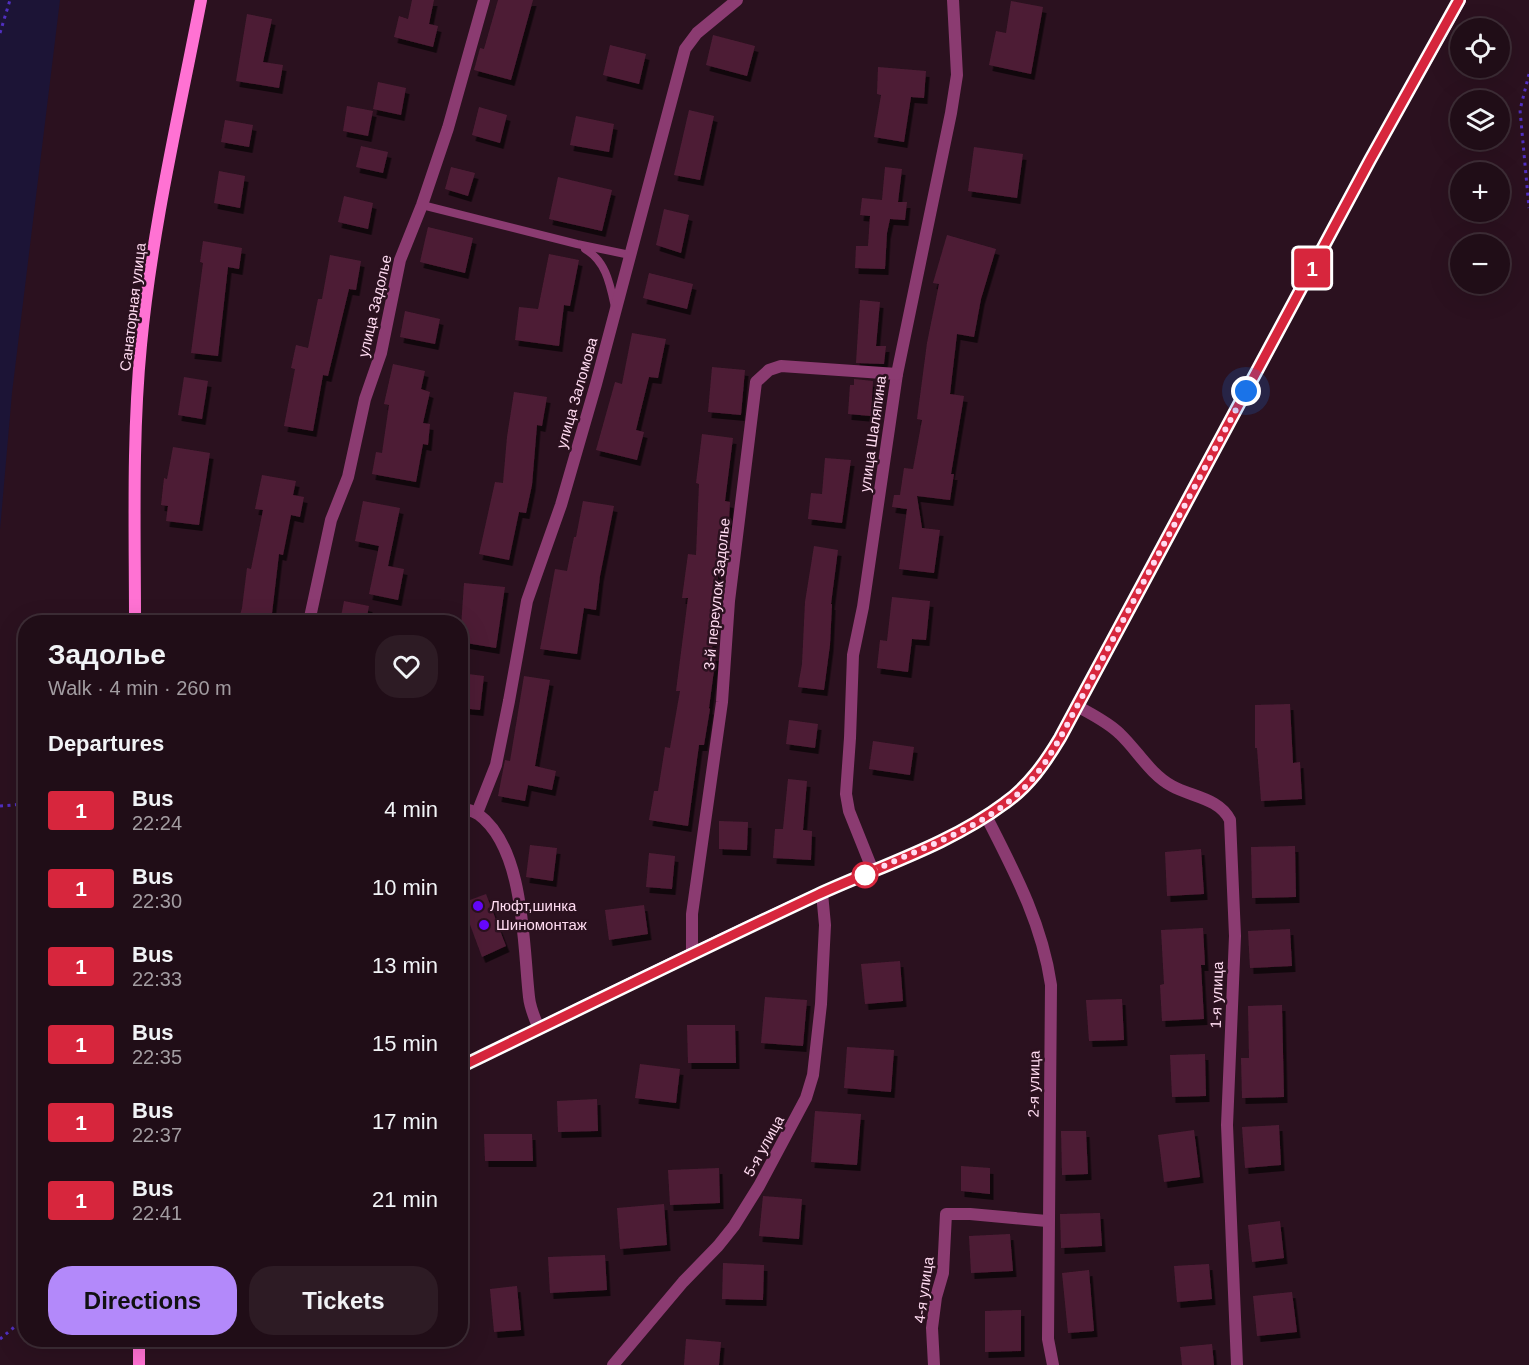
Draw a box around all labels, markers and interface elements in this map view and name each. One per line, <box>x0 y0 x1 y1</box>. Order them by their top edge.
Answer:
map controls <box>1450 18 1510 294</box>
button: locate <box>1450 18 1510 78</box>
button: layers <box>1450 90 1510 150</box>
button: + <box>1450 162 1510 222</box>
button: − <box>1450 234 1510 294</box>
street label: Санаторная улица <box>116 241 149 372</box>
line badge: 1 <box>1292 248 1332 288</box>
street label: улица Задолье <box>354 253 395 359</box>
text: 1 <box>1306 257 1318 280</box>
street label: улица Заломова <box>553 335 601 450</box>
street label: улица Шаляпина <box>856 374 889 493</box>
your location <box>1231 376 1261 406</box>
street label: 3-й переулок Задолье <box>700 517 733 671</box>
button: heart <box>375 635 438 698</box>
text: Задолье <box>48 639 166 670</box>
text: Walk · 4 min · 260 m <box>48 677 232 699</box>
text: Departures <box>48 731 164 756</box>
text: Bus <box>132 786 174 811</box>
text: 4 min <box>384 797 438 822</box>
text: 1 <box>75 799 87 822</box>
text: 22:24 <box>132 812 182 834</box>
unlabelled marker <box>852 862 878 888</box>
text: Bus <box>132 864 174 889</box>
text: 10 min <box>372 875 438 900</box>
text: 1 <box>75 877 87 900</box>
text: 22:30 <box>132 890 182 912</box>
place label: Люфт,шинка <box>490 897 577 914</box>
marker: Люфт,шинка <box>471 899 485 913</box>
place label: Шиномонтаж <box>496 916 587 933</box>
marker: Шиномонтаж <box>477 918 491 932</box>
text: Bus <box>132 942 174 967</box>
text: 13 min <box>372 953 438 978</box>
text: 1 <box>75 955 87 978</box>
street label: 1-я улица <box>1207 961 1226 1029</box>
text: 22:33 <box>132 968 182 990</box>
text: Bus <box>132 1020 174 1045</box>
text: 15 min <box>372 1031 438 1056</box>
text: 1 <box>75 1033 87 1056</box>
text: 22:35 <box>132 1046 182 1068</box>
street label: 2-я улица <box>1024 1050 1043 1118</box>
text: Bus <box>132 1098 174 1123</box>
text: 17 min <box>372 1109 438 1134</box>
text: 1 <box>75 1111 87 1134</box>
street label: 5-я улица <box>740 1112 788 1179</box>
text: 22:37 <box>132 1124 182 1146</box>
text: Bus <box>132 1176 174 1201</box>
text: 21 min <box>372 1187 438 1212</box>
text: 1 <box>75 1189 87 1212</box>
text: 22:41 <box>132 1202 182 1224</box>
street label: 4-я улица <box>910 1255 937 1324</box>
button: Directions <box>48 1266 237 1335</box>
button: Tickets <box>249 1266 438 1335</box>

